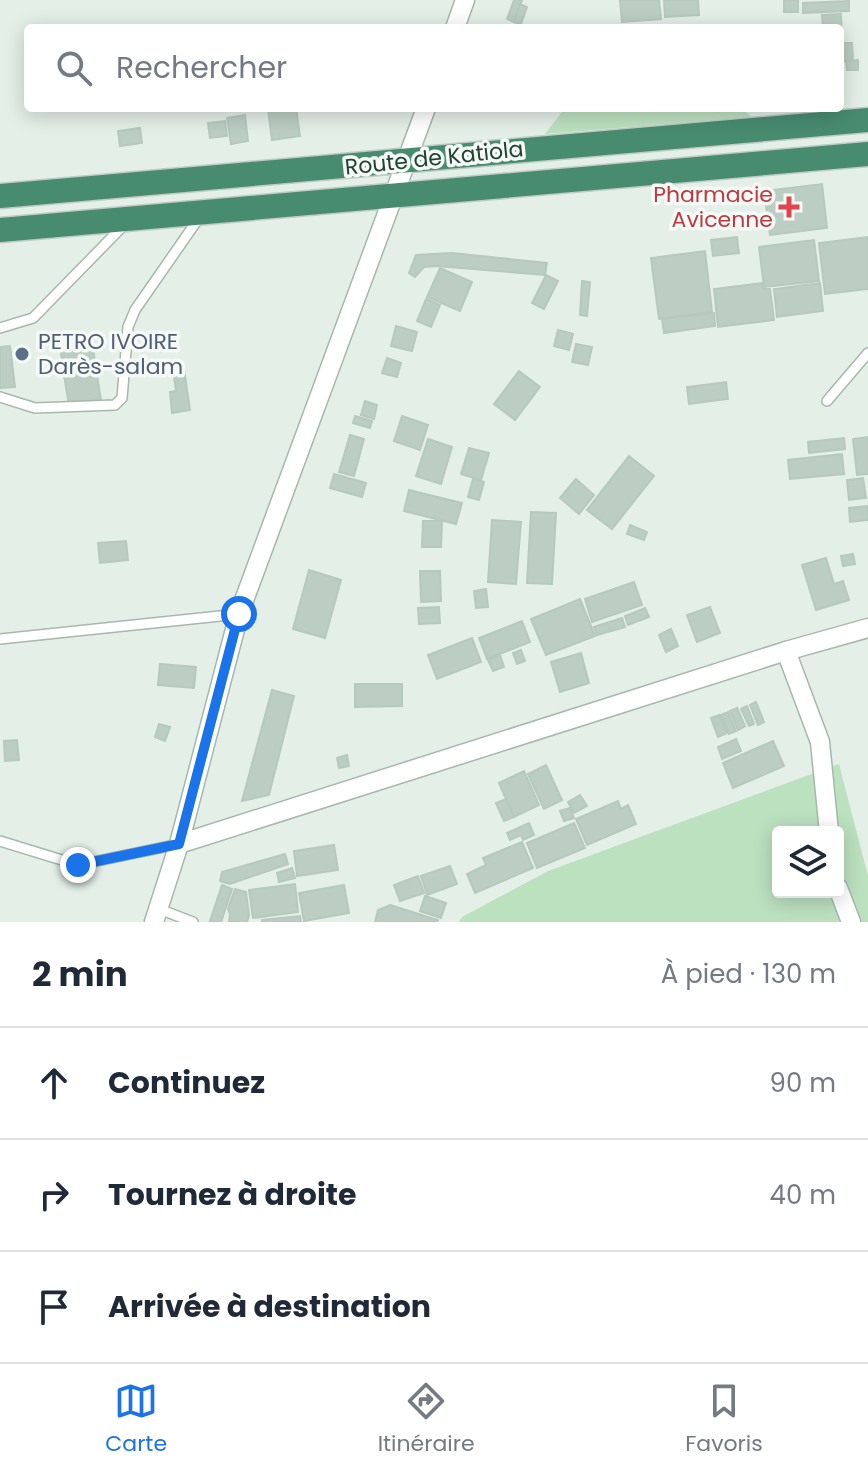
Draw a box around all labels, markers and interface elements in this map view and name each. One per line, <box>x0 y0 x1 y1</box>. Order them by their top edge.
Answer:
search box <box>24 24 844 112</box>
icon: search <box>52 46 96 90</box>
text: Rechercher <box>116 46 287 89</box>
street label: Route de Katiola <box>343 133 525 183</box>
place label: Pharmacie Avicenne <box>653 179 773 235</box>
marker: Pharmacie Avicenne <box>780 198 798 216</box>
place label: PETRO IVOIRE Darès-salam <box>38 326 183 382</box>
marker: PETRO IVOIRE Darès-salam <box>13 345 31 363</box>
route start <box>221 596 257 632</box>
map controls <box>772 826 844 898</box>
button: layers <box>772 826 844 898</box>
route end <box>60 847 96 883</box>
text: 2 min <box>32 950 128 998</box>
text: À pied · 130 m <box>661 956 836 992</box>
icon: ahead <box>32 1061 76 1105</box>
text: Continuez <box>108 1061 265 1104</box>
text: 90 m <box>770 1065 836 1101</box>
icon: right <box>32 1173 76 1217</box>
text: Tournez à droite <box>108 1173 356 1216</box>
text: 40 m <box>770 1177 836 1213</box>
icon: arrive <box>32 1285 76 1329</box>
text: Arrivée à destination <box>108 1285 431 1328</box>
tab: Carte <box>105 1379 167 1460</box>
tab: Itinéraire <box>378 1379 475 1460</box>
tab: Favoris <box>685 1379 763 1460</box>

